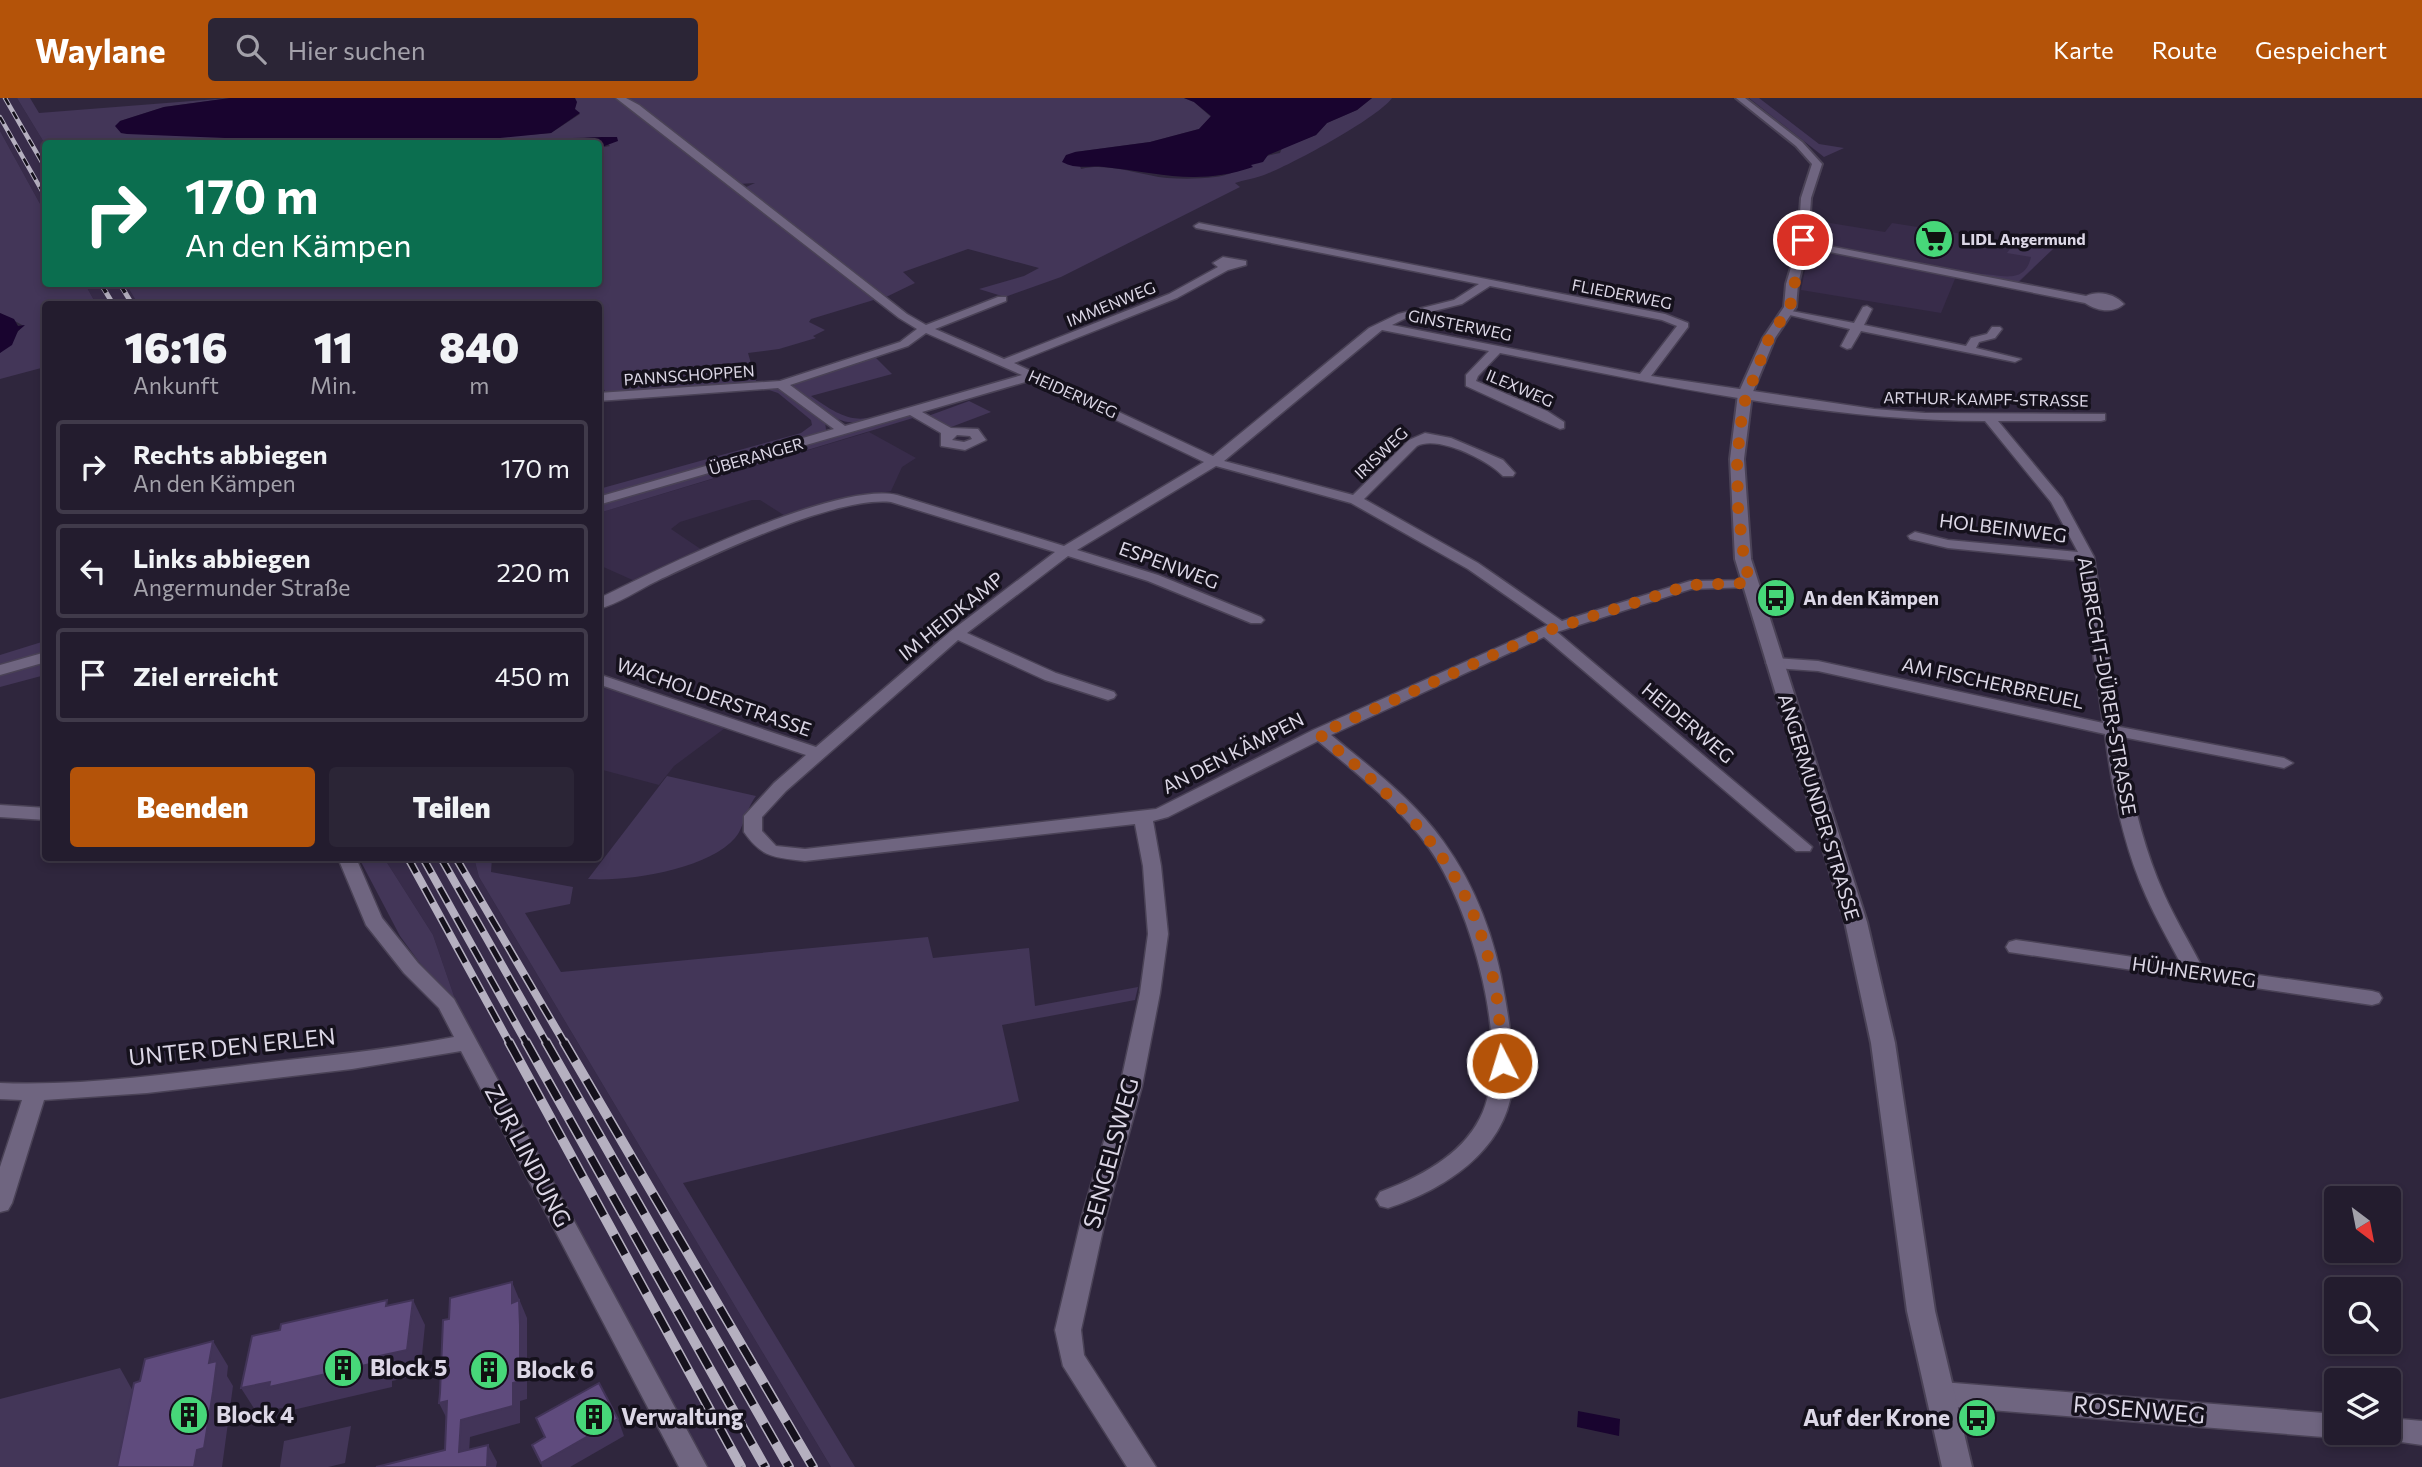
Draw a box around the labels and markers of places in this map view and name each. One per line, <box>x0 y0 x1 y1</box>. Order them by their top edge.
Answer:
pin <box>1773 210 1833 270</box>
supermarket icon: LIDL Angermund <box>1913 218 1955 260</box>
place label: LIDL Angermund <box>1961 229 2086 248</box>
bus stop icon: An den Kämpen <box>1755 577 1797 619</box>
place label: An den Kämpen <box>1803 586 1939 609</box>
building icon: Block 5 <box>322 1347 364 1389</box>
building icon: Block 6 <box>468 1349 510 1391</box>
place label: Block 5 <box>370 1353 447 1381</box>
place label: Block 6 <box>516 1355 594 1383</box>
building icon: Block 4 <box>168 1394 210 1436</box>
building icon: Verwaltung <box>573 1396 615 1438</box>
bus stop icon: Auf der Krone <box>1956 1397 1998 1439</box>
place label: Block 4 <box>216 1400 294 1428</box>
place label: Verwaltung <box>621 1402 744 1430</box>
place label: Auf der Krone <box>1803 1403 1950 1431</box>

